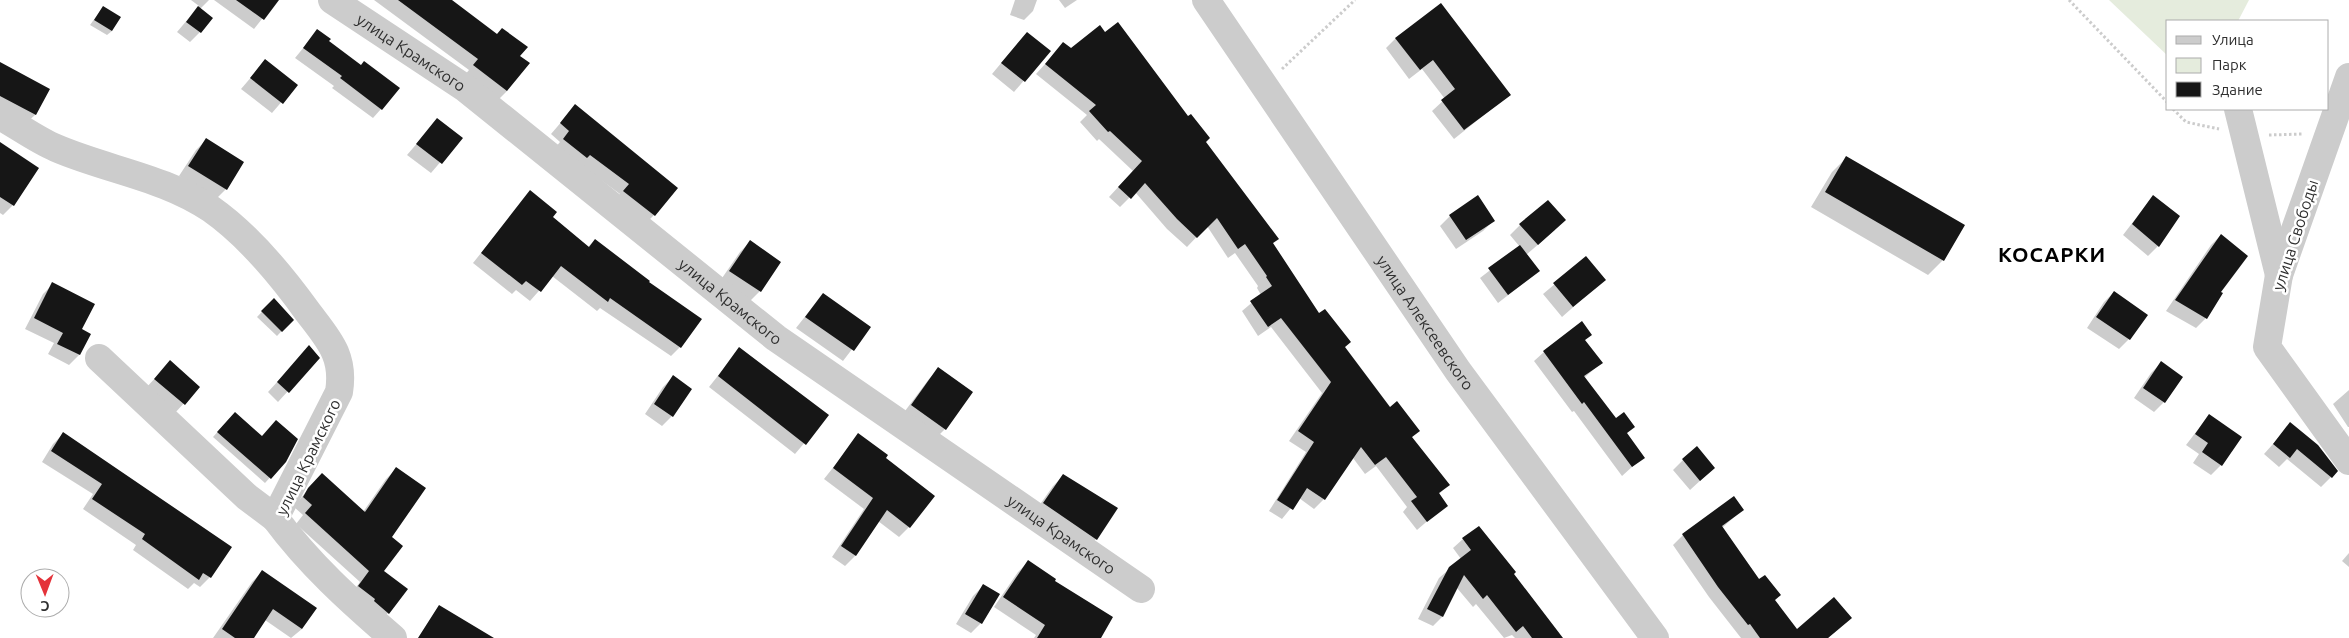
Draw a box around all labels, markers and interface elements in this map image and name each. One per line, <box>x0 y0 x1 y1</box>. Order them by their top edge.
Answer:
street label: улица Крамского <box>353 10 469 95</box>
legend <box>2166 20 2329 110</box>
text: Улица <box>2212 31 2254 48</box>
text: Парк <box>2212 56 2247 73</box>
text: Здание <box>2212 81 2263 98</box>
street label: улица Свободы <box>2269 177 2321 293</box>
district label: КОСАРКИ <box>1998 242 2106 266</box>
street label: улица Алексеевского <box>1373 252 1478 393</box>
street label: улица Крамского <box>675 255 785 348</box>
street label: улица Крамского <box>272 396 344 518</box>
street label: улица Крамского <box>1004 491 1119 578</box>
north arrow <box>20 568 70 618</box>
text: С <box>41 598 50 614</box>

